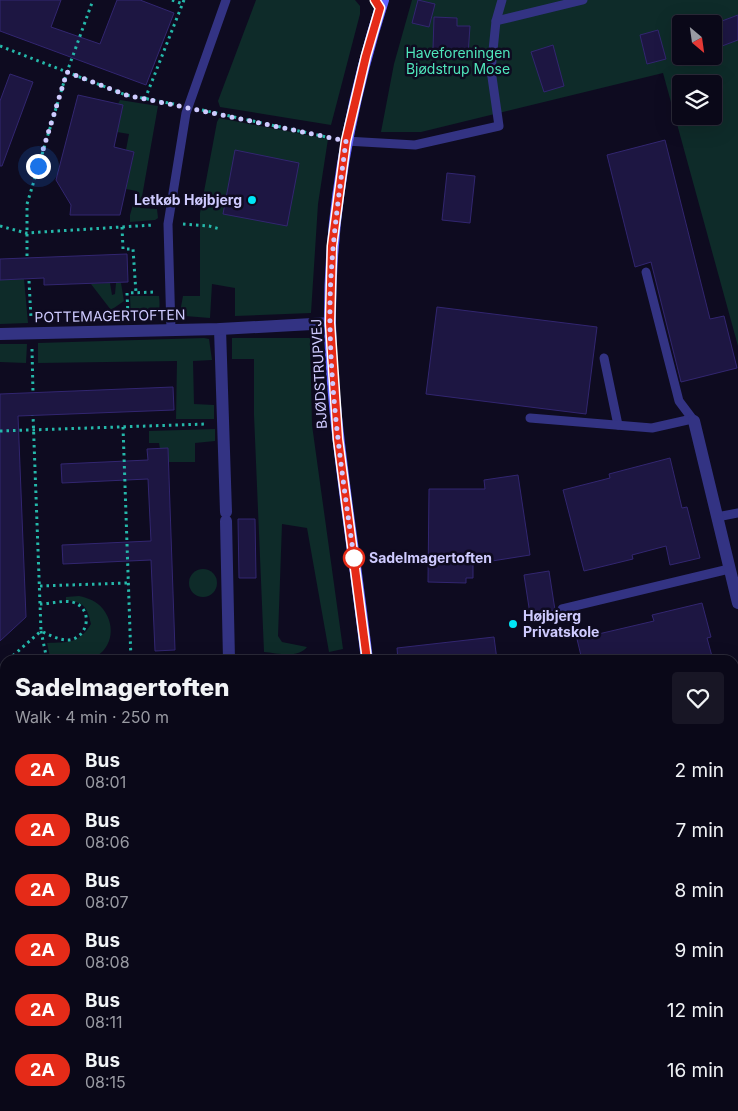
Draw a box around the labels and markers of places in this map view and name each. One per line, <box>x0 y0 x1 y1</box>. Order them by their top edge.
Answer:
place label: Letkøb Højbjerg <box>134 191 242 208</box>
marker: Letkøb Højbjerg <box>246 194 258 206</box>
marker: Sadelmagertoften <box>343 547 365 569</box>
place label: Sadelmagertoften <box>369 549 492 566</box>
place label: Højbjerg Privatskole <box>523 607 599 640</box>
marker: Højbjerg Privatskole <box>507 618 519 630</box>

